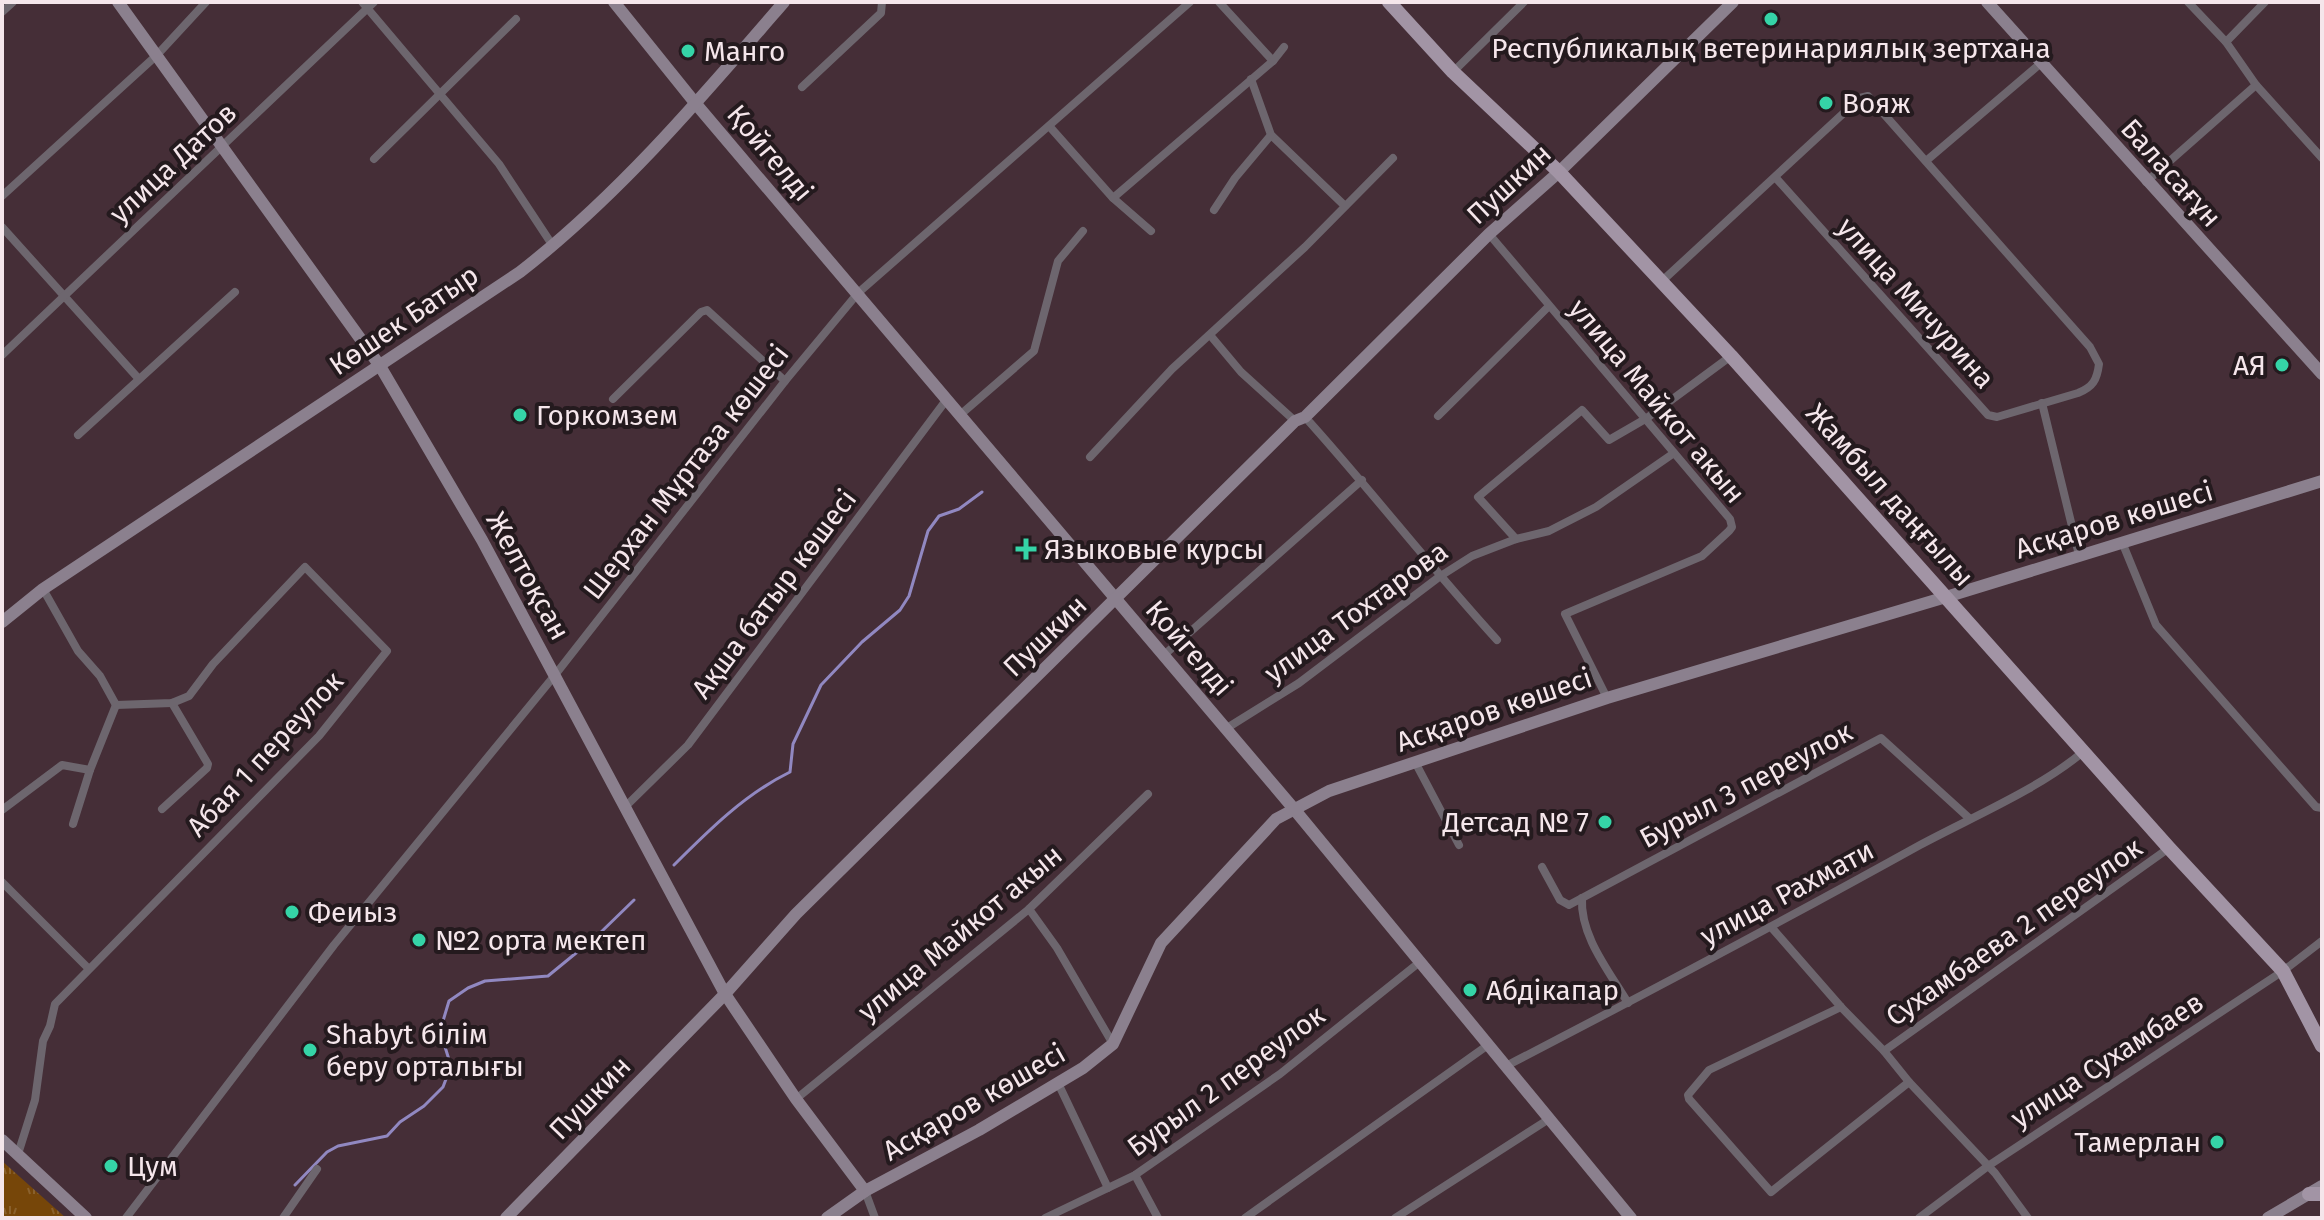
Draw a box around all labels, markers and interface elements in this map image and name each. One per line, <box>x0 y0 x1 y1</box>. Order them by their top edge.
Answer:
marker: Республикалық ветеринариялық зертхана <box>1762 10 1780 28</box>
place label: Республикалық ветеринариялық зертхана <box>1491 32 2051 65</box>
place label: Манго <box>704 35 785 68</box>
marker: Манго <box>679 42 697 60</box>
place label: Вояж <box>1842 87 1911 120</box>
marker: Вояж <box>1817 94 1835 112</box>
street label: улица Датов <box>103 96 243 230</box>
street label: Қойгелді <box>720 98 820 208</box>
street label: Баласағұн <box>2114 112 2228 234</box>
street label: Пушкин <box>1460 137 1558 231</box>
street label: улица Мичурина <box>1831 211 2001 395</box>
street label: Көшек Батыр <box>323 258 485 382</box>
street label: улица Майкот акын <box>1562 292 1752 510</box>
street label: Шерхан Мұртаза көшесі <box>576 338 796 606</box>
place label: АЯ <box>2233 349 2266 382</box>
marker: АЯ <box>2273 356 2291 374</box>
street label: Жамбыл даңғылы <box>1799 397 1981 593</box>
place label: Горкомзем <box>536 399 678 432</box>
marker: Горкомзем <box>511 406 529 424</box>
street label: Асқаров көшесі <box>2011 474 2217 566</box>
street label: Ақша батыр көшесі <box>685 483 863 705</box>
street label: Желтоқсан <box>479 506 577 646</box>
place label: Языковые курсы <box>1044 533 1264 566</box>
street label: улица Тохтарова <box>1258 534 1454 690</box>
marker: Языковые курсы <box>1015 538 1037 560</box>
street label: Пушкин <box>997 588 1093 684</box>
street label: Қойгелді <box>1139 594 1239 702</box>
street label: Асқаров көшесі <box>1392 661 1596 759</box>
street label: Абая 1 переулок <box>180 664 350 843</box>
street label: Бурыл 3 переулок <box>1634 715 1858 855</box>
place label: Детсад № 7 <box>1442 806 1589 839</box>
marker: Детсад № 7 <box>1596 813 1614 831</box>
street label: Сухамбаева 2 переулок <box>1880 831 2149 1033</box>
street label: улица Рахмати <box>1695 833 1879 953</box>
street label: улица Майкот акын <box>851 838 1069 1028</box>
place label: Феиыз <box>308 896 398 929</box>
marker: Феиыз <box>283 903 301 921</box>
place label: №2 орта мектеп <box>435 924 646 957</box>
marker: №2 орта мектеп <box>410 931 428 949</box>
place label: Абдiкапар <box>1486 974 1619 1007</box>
marker: Абдiкапар <box>1461 981 1479 999</box>
street label: улица Сухамбаев <box>2005 985 2209 1135</box>
street label: Бурыл 2 переулок <box>1121 998 1332 1164</box>
place label: Shabyt білім беру орталығы <box>326 1018 524 1083</box>
street label: Асқаров көшесі <box>877 1036 1071 1168</box>
marker: Shabyt білім беру орталығы <box>301 1041 319 1059</box>
street label: Пушкин <box>542 1050 638 1146</box>
place label: Тамерлан <box>2074 1126 2201 1159</box>
marker: Тамерлан <box>2208 1133 2226 1151</box>
place label: Цум <box>127 1150 178 1183</box>
marker: Цум <box>102 1157 120 1175</box>

